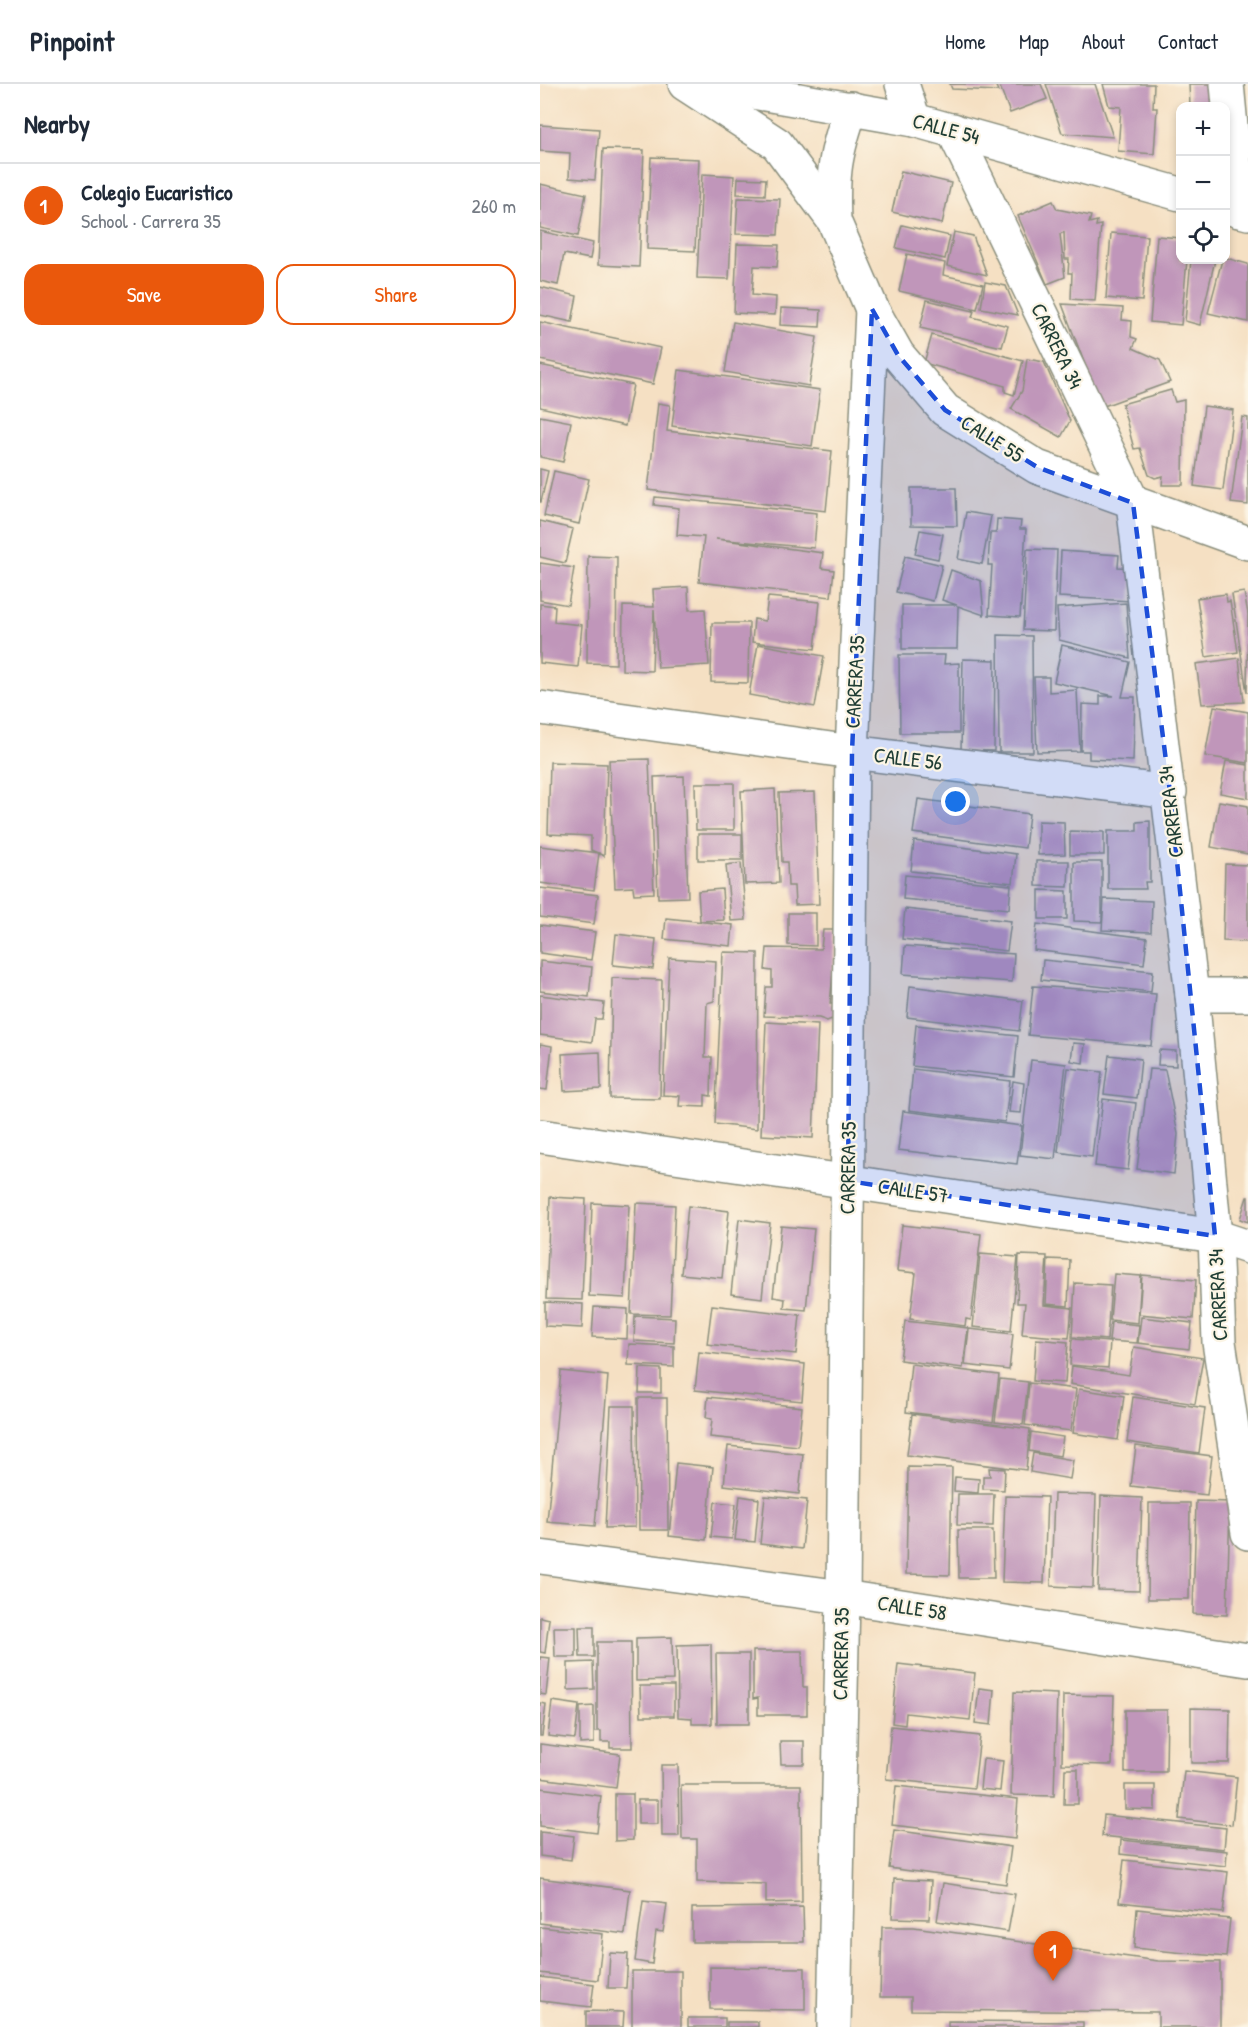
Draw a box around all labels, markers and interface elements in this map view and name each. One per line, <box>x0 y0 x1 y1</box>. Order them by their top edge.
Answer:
text: Pinpoint <box>30 22 114 60</box>
text: Home <box>945 27 986 56</box>
text: Map <box>1019 27 1049 56</box>
text: About <box>1082 27 1125 56</box>
text: Contact <box>1158 27 1218 56</box>
map controls <box>1176 102 1230 264</box>
button: + <box>1176 102 1230 156</box>
text: Nearby <box>24 106 90 141</box>
street label: CALLE 54 <box>909 106 983 151</box>
button: − <box>1176 156 1230 210</box>
text: Colegio Eucaristico <box>81 177 233 207</box>
text: 1 <box>40 192 47 219</box>
text: 260 m <box>472 192 516 219</box>
text: School · Carrera 35 <box>81 207 221 234</box>
button: locate <box>1176 210 1230 264</box>
button: Save <box>24 264 264 325</box>
button: Share <box>276 264 516 325</box>
street label: CARRERA 34 <box>1024 298 1091 394</box>
street label: CALLE 55 <box>955 408 1029 469</box>
street label: CARRERA 35 <box>838 635 871 729</box>
street label: CALLE 56 <box>872 740 944 777</box>
street label: CARRERA 34 <box>1150 765 1191 859</box>
your location <box>941 787 970 816</box>
street label: CARRERA 35 <box>832 1121 863 1215</box>
street label: CALLE 57 <box>876 1171 950 1210</box>
street label: CARRERA 34 <box>1201 1248 1234 1342</box>
street label: CALLE 58 <box>876 1588 949 1627</box>
street label: CARRERA 35 <box>825 1607 856 1701</box>
pin: 1 <box>1034 1932 1072 1981</box>

